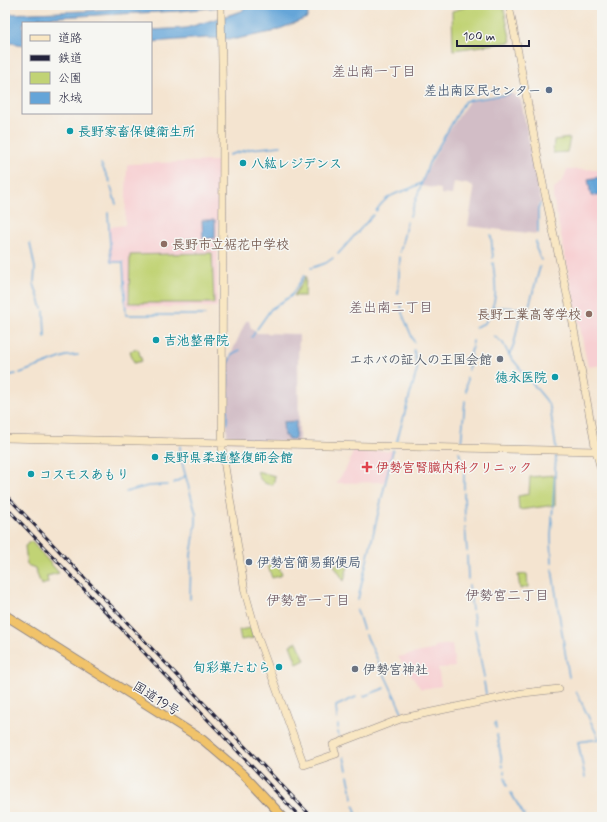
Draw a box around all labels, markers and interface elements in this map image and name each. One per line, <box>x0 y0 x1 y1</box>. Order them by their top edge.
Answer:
legend <box>22 22 152 114</box>
scale bar <box>457 22 529 48</box>
text: 100 m <box>463 29 495 45</box>
text: 道路 <box>58 31 82 47</box>
text: 鉄道 <box>58 51 82 67</box>
district label: 差出南一丁目 <box>332 63 416 81</box>
text: 公園 <box>58 71 82 87</box>
place label: 差出南区民センター <box>424 83 541 100</box>
marker: 差出南区民センター <box>544 85 554 95</box>
text: 水域 <box>58 91 82 107</box>
place label: 長野家畜保健衛生所 <box>78 124 195 141</box>
marker: 長野家畜保健衛生所 <box>65 126 75 136</box>
place label: 八紘レジデンス <box>251 156 342 173</box>
marker: 八紘レジデンス <box>238 158 248 168</box>
place label: 長野市立裾花中学校 <box>172 237 289 254</box>
marker: 長野市立裾花中学校 <box>159 239 169 249</box>
district label: 差出南二丁目 <box>349 299 433 317</box>
place label: 長野工業高等学校 <box>477 307 581 324</box>
marker: 長野工業高等学校 <box>584 309 594 319</box>
place label: 吉池整骨院 <box>164 333 229 350</box>
marker: 吉池整骨院 <box>151 335 161 345</box>
place label: エホバの証人の王国会館 <box>349 352 492 369</box>
marker: エホバの証人の王国会館 <box>495 354 505 364</box>
place label: 徳永医院 <box>495 370 547 387</box>
marker: 徳永医院 <box>550 372 560 382</box>
place label: 長野県柔道整復師会館 <box>163 450 293 467</box>
marker: 長野県柔道整復師会館 <box>150 452 160 462</box>
place label: 伊勢宮腎臓内科クリニック <box>376 460 532 477</box>
marker: 伊勢宮腎臓内科クリニック <box>361 461 373 473</box>
place label: コスモスあもり <box>39 467 129 484</box>
marker: コスモスあもり <box>26 469 36 479</box>
place label: 伊勢宮簡易郵便局 <box>257 555 361 572</box>
marker: 伊勢宮簡易郵便局 <box>244 557 254 567</box>
district label: 伊勢宮二丁目 <box>465 587 549 605</box>
district label: 伊勢宮一丁目 <box>266 592 350 610</box>
place label: 旬彩菓たむら <box>193 660 271 677</box>
marker: 旬彩菓たむら <box>274 662 284 672</box>
place label: 伊勢宮神社 <box>363 662 428 679</box>
marker: 伊勢宮神社 <box>350 664 360 674</box>
street label: 国道19号 <box>129 678 183 720</box>

